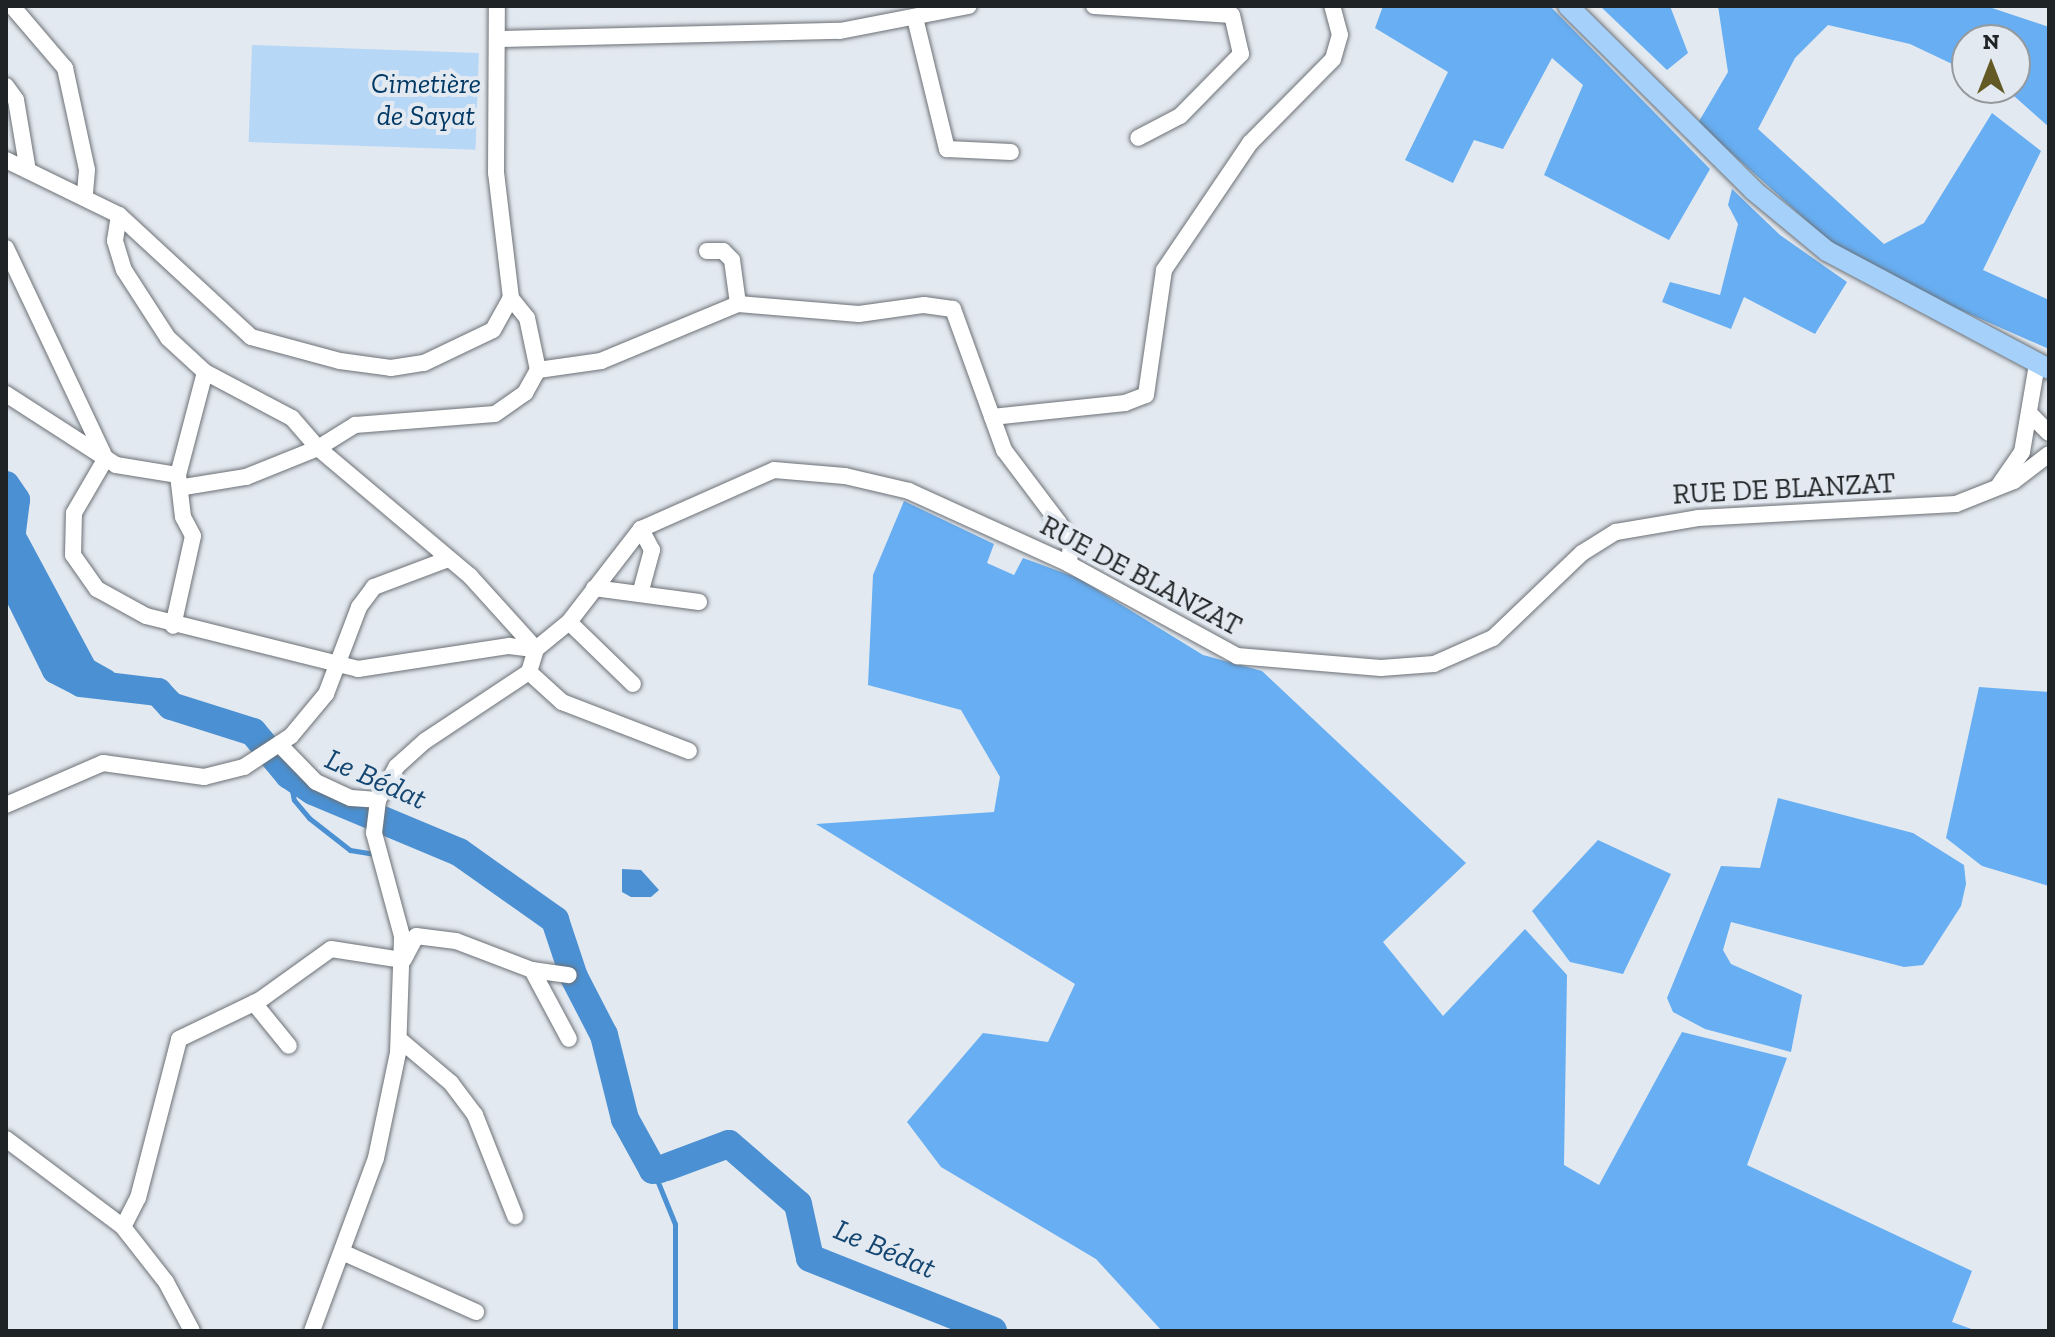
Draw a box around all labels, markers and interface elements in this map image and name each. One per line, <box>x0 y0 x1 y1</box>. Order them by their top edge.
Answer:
north arrow <box>1951 24 2031 104</box>
text: N <box>1983 28 1999 55</box>
park label: Cimetière de Sayat <box>371 67 481 133</box>
street label: RUE DE BLANZAT <box>1672 466 1896 512</box>
street label: RUE DE BLANZAT <box>1035 509 1247 643</box>
water label: Le Bédat <box>320 741 432 817</box>
water label: Le Bédat <box>829 1212 941 1286</box>

